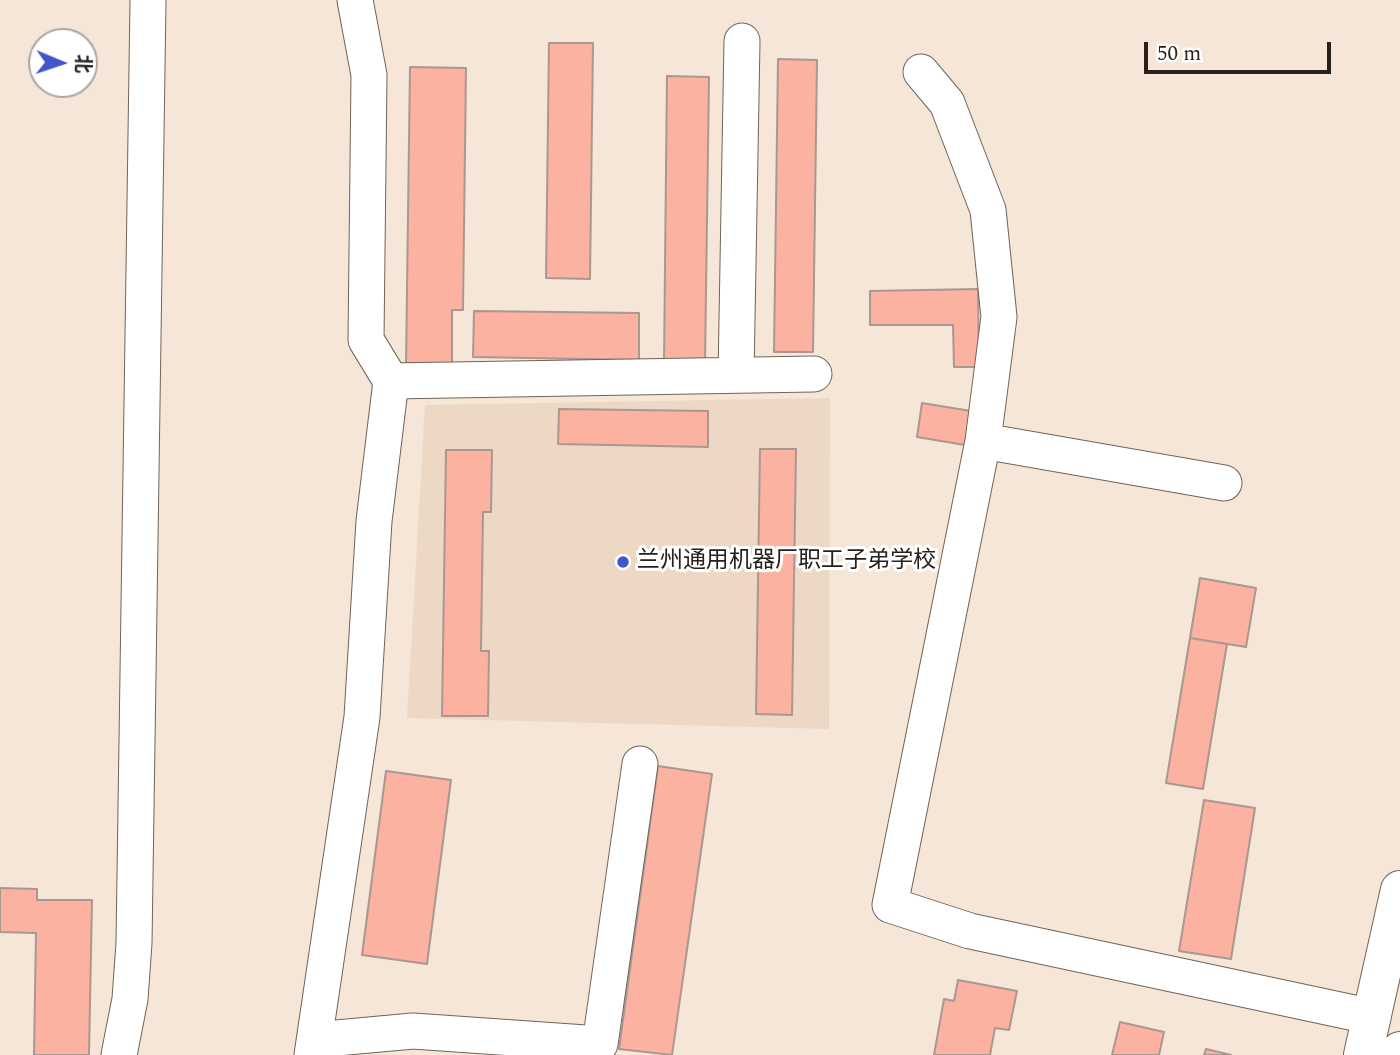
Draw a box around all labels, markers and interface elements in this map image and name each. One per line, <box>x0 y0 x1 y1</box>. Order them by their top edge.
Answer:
north arrow <box>28 28 98 98</box>
scale bar <box>1148 28 1335 72</box>
text: 50 m <box>1157 38 1201 70</box>
text: 北 <box>68 54 97 74</box>
place label: 兰州通用机器厂职工子弟学校 <box>637 548 936 576</box>
marker: 兰州通用机器厂职工子弟学校 <box>615 554 631 570</box>

